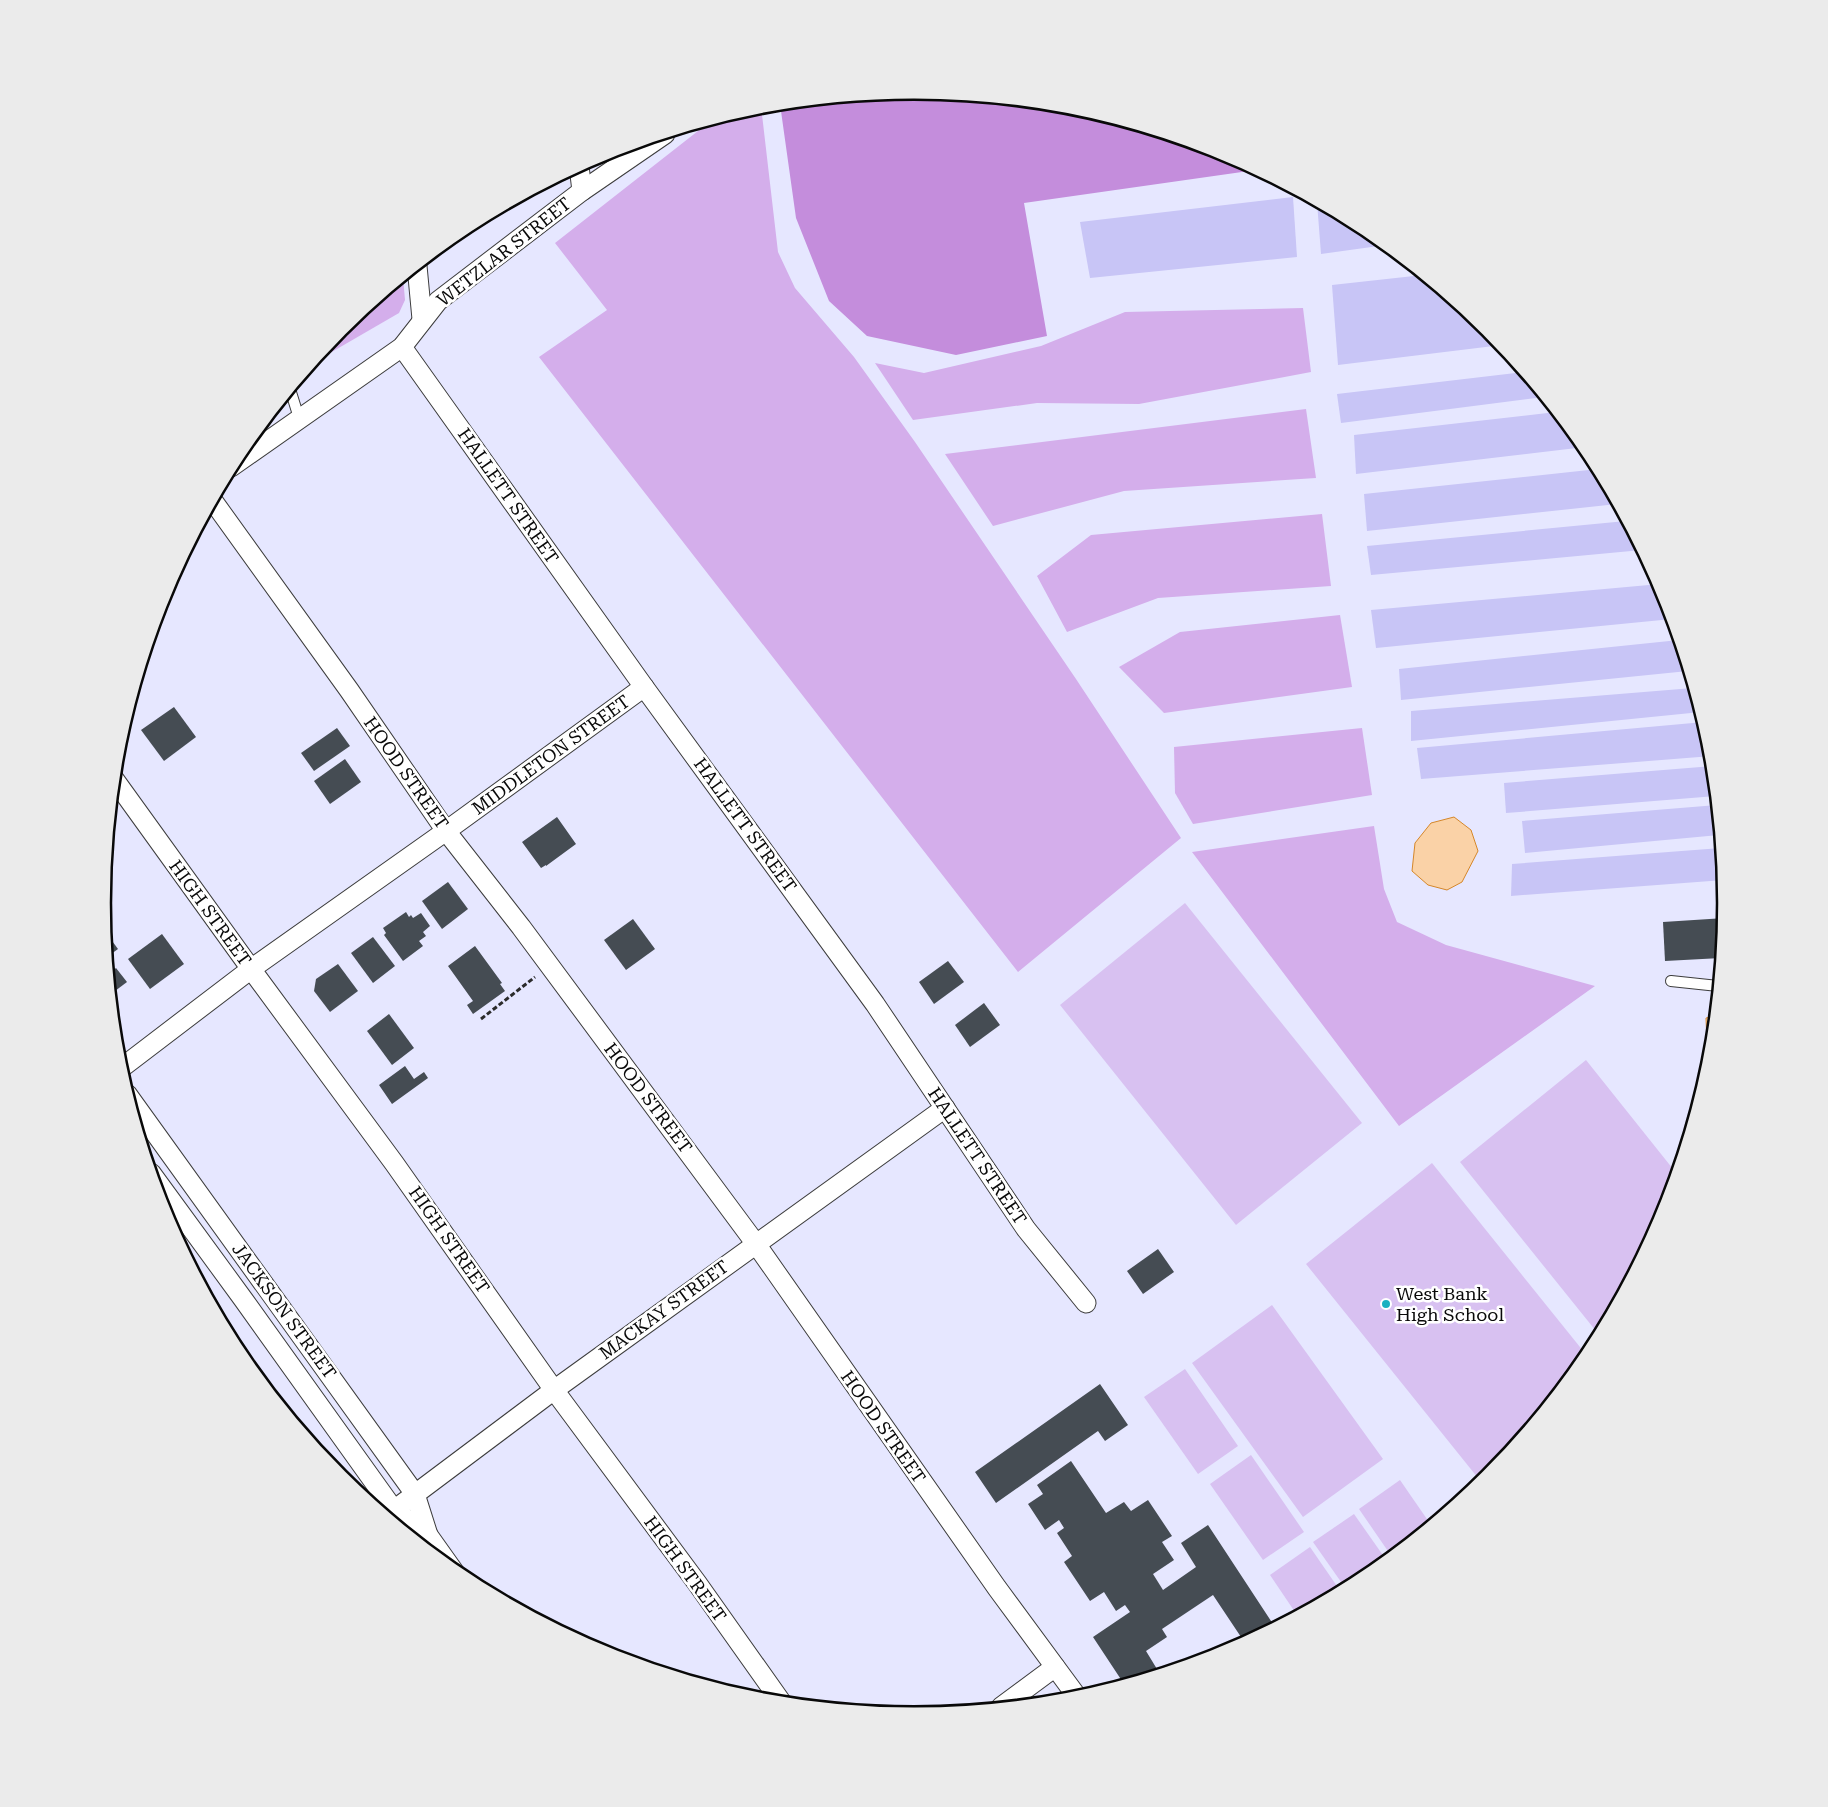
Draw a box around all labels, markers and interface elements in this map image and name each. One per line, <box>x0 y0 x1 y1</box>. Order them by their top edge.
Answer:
street label: WETZLAR STREET <box>433 193 575 310</box>
street label: HALLETT STREET <box>454 424 563 567</box>
street label: MIDDLETON STREET <box>468 690 634 819</box>
street label: HOOD STREET <box>360 712 453 833</box>
street label: HALLETT STREET <box>690 754 801 896</box>
street label: HIGH STREET <box>165 856 256 970</box>
street label: HOOD STREET <box>600 1038 697 1157</box>
street label: HALLETT STREET <box>924 1083 1031 1228</box>
street label: HIGH STREET <box>405 1182 494 1297</box>
street label: JACKSON STREET <box>228 1239 341 1383</box>
street label: MACKAY STREET <box>595 1256 732 1364</box>
place label: West Bank High School <box>1396 1283 1504 1325</box>
marker: West Bank High School <box>1380 1298 1392 1310</box>
street label: HOOD STREET <box>837 1366 930 1487</box>
street label: HIGH STREET <box>640 1512 731 1626</box>

